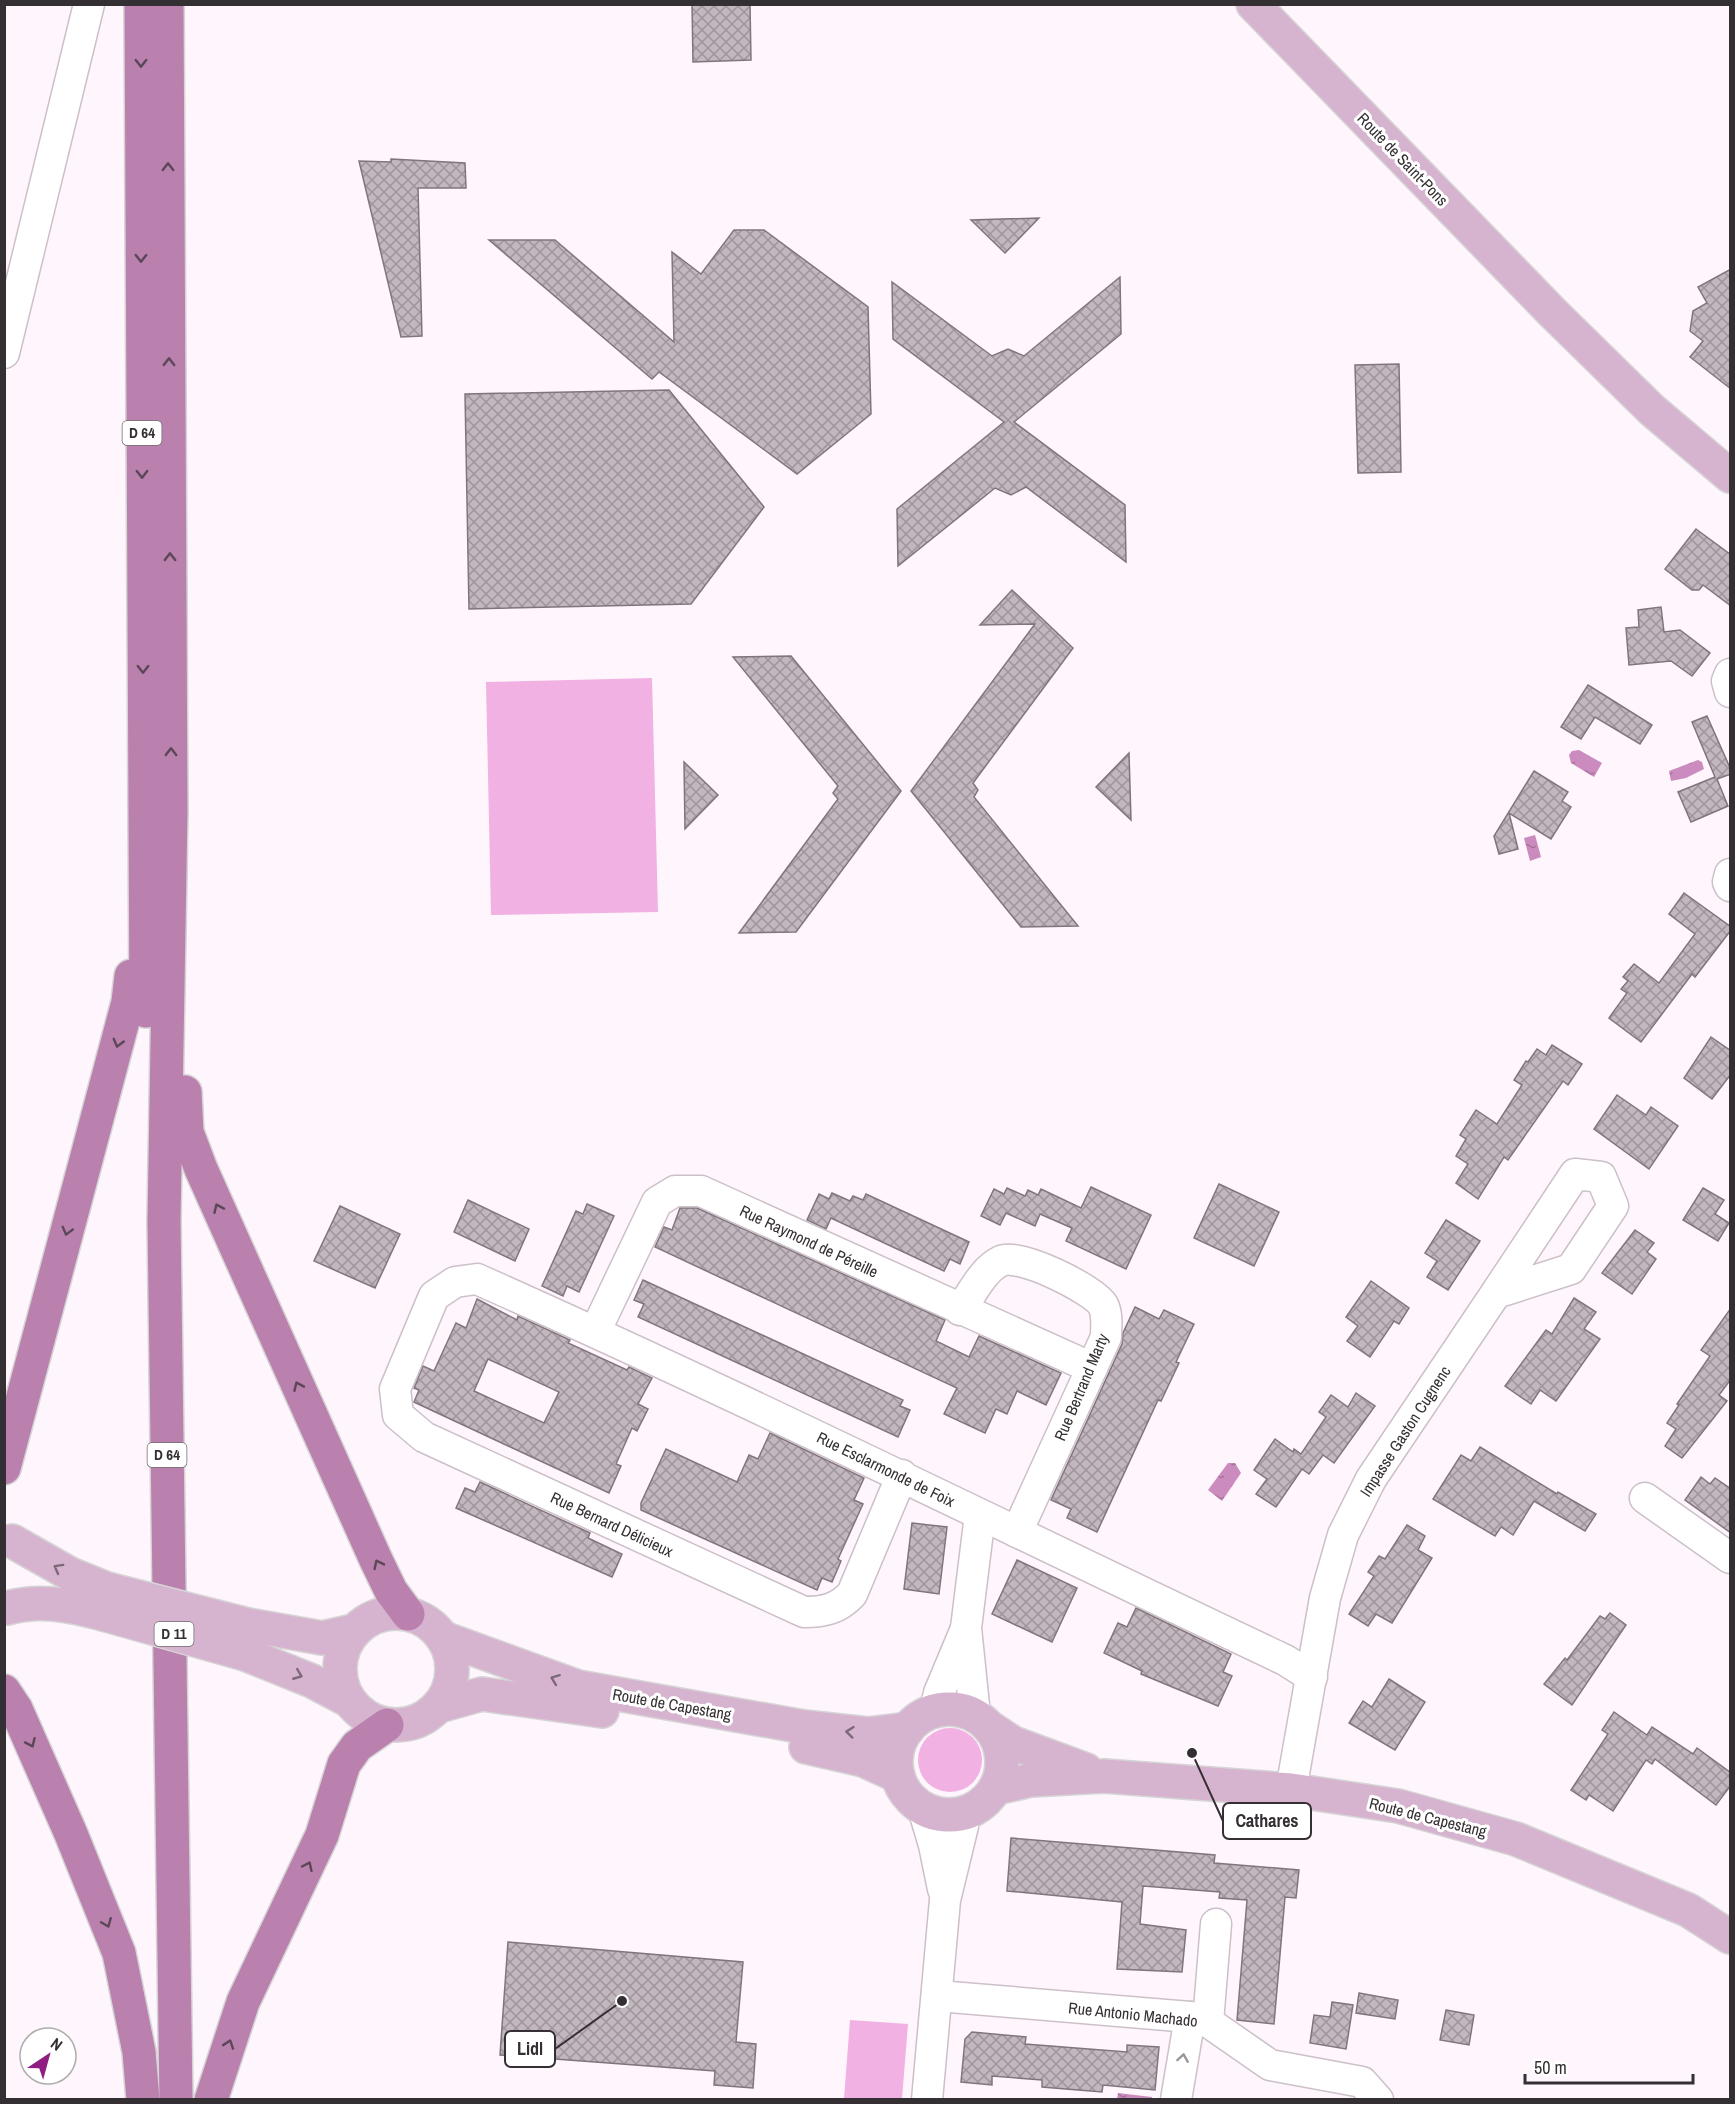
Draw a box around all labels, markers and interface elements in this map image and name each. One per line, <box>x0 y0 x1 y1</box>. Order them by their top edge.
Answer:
one-way arrow <box>135 58 147 67</box>
street label: Route de Saint-Pons <box>1353 108 1453 210</box>
one-way arrow <box>162 163 174 172</box>
one-way arrow <box>135 253 147 262</box>
one-way arrow <box>163 358 175 367</box>
road number: D 64 <box>122 421 162 445</box>
one-way arrow <box>136 469 148 478</box>
one-way arrow <box>164 553 176 562</box>
one-way arrow <box>137 664 149 673</box>
one-way arrow <box>165 748 177 757</box>
one-way arrow <box>112 1038 125 1048</box>
street label: Rue Raymond de Péreille <box>736 1199 882 1283</box>
one-way arrow <box>214 1204 226 1215</box>
one-way arrow <box>62 1226 75 1236</box>
street label: Rue Bertrand Marty <box>1049 1330 1114 1444</box>
street label: Impasse Gaston Cugnenc <box>1354 1361 1456 1501</box>
one-way arrow <box>293 1382 305 1393</box>
street label: Rue Esclarmonde de Foix <box>813 1426 959 1512</box>
road number: D 64 <box>148 1443 186 1467</box>
street label: Rue Bernard Délicieux <box>547 1486 677 1562</box>
one-way arrow <box>374 1560 385 1570</box>
one-way arrow <box>54 1563 64 1575</box>
road number: D 11 <box>154 1622 194 1646</box>
one-way arrow <box>291 1668 302 1680</box>
one-way arrow <box>550 1674 561 1686</box>
street label: Route de Capestang <box>611 1683 734 1725</box>
one-way arrow <box>845 1727 854 1739</box>
one-way arrow <box>24 1737 36 1748</box>
street label: Route de Capestang <box>1367 1792 1490 1842</box>
callout: Cathares <box>1223 1803 1311 1839</box>
text: Cathares <box>1235 1808 1299 1833</box>
one-way arrow <box>300 1861 312 1872</box>
one-way arrow <box>100 1917 112 1928</box>
street label: Rue Antonio Machado <box>1067 1996 1199 2032</box>
north arrow <box>18 2026 78 2086</box>
callout: Lidl <box>505 2031 555 2067</box>
text: N <box>47 2032 67 2056</box>
text: Lidl <box>517 2036 543 2061</box>
one-way arrow <box>222 2039 234 2050</box>
scale bar <box>1525 2047 1693 2085</box>
one-way arrow <box>1176 2054 1189 2064</box>
text: 50 m <box>1534 2055 1567 2080</box>

